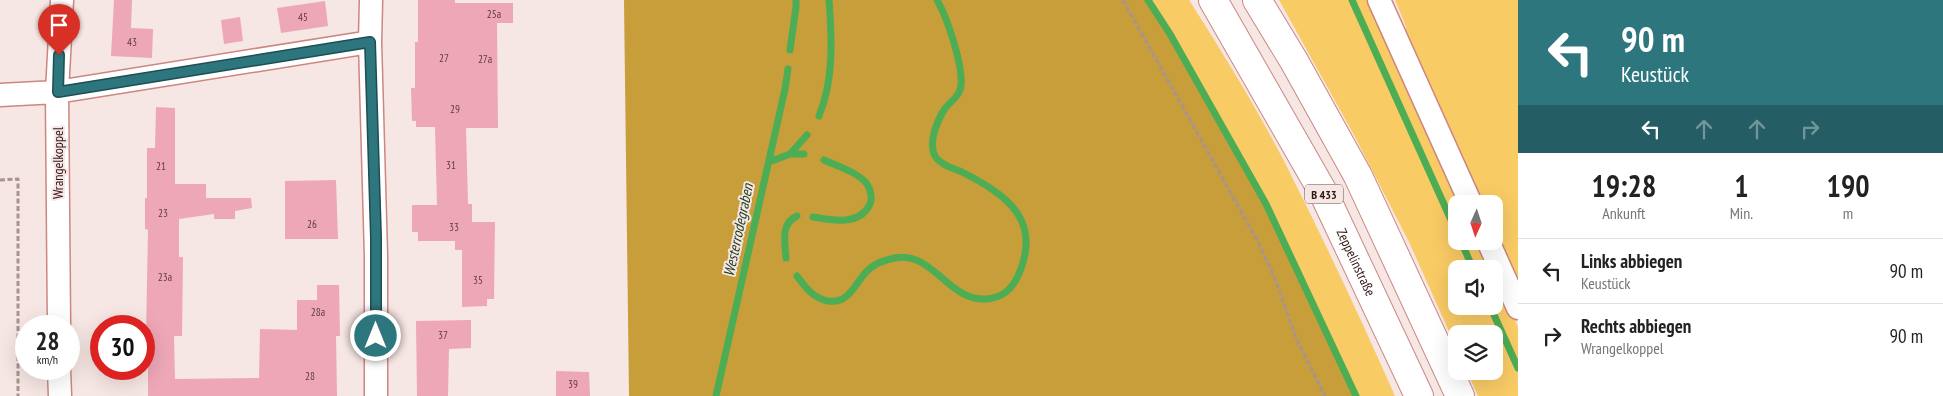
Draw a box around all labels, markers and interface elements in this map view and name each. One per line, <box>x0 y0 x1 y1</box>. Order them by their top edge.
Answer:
pin <box>38 4 80 55</box>
house number: 25a <box>487 7 501 21</box>
house number: 45 <box>298 10 308 24</box>
icon: arrive <box>45 11 73 39</box>
text: 90 m <box>1621 16 1685 62</box>
icon: left <box>1538 20 1603 85</box>
house number: 43 <box>127 35 137 49</box>
house number: 27 <box>439 51 449 65</box>
house number: 27a <box>478 52 492 66</box>
text: Keustück <box>1621 60 1689 88</box>
house number: 29 <box>450 102 460 116</box>
icon: left <box>1637 115 1665 143</box>
icon: ahead <box>1690 115 1718 143</box>
icon: ahead <box>1743 115 1771 143</box>
icon: right <box>1796 115 1824 143</box>
street label: Wrangelkoppel <box>49 126 67 199</box>
house number: 31 <box>446 158 456 172</box>
house number: 21 <box>156 159 166 173</box>
text: 19:28 <box>1591 166 1656 205</box>
text: 1 <box>1734 166 1749 205</box>
text: 190 <box>1827 166 1870 205</box>
water label: Westerrodegraben <box>719 181 757 278</box>
road number: B 433 <box>1305 184 1343 203</box>
north arrow <box>1448 195 1502 250</box>
map controls <box>1448 195 1503 380</box>
text: Ankunft <box>1602 203 1645 223</box>
text: Min. <box>1730 203 1753 223</box>
text: m <box>1843 203 1853 223</box>
house number: 23 <box>158 206 168 220</box>
house number: 26 <box>307 217 317 231</box>
house number: 33 <box>449 220 459 234</box>
street label: Zeppelinstraße <box>1333 226 1380 299</box>
text: Links abbiegen <box>1581 249 1682 273</box>
icon: left <box>1538 257 1566 285</box>
text: 90 m <box>1890 259 1923 283</box>
button: sound <box>1448 260 1503 315</box>
house number: 23a <box>158 270 172 284</box>
house number: 35 <box>473 273 483 287</box>
text: Keustück <box>1581 273 1630 293</box>
house number: 28a <box>311 305 325 319</box>
position arrow <box>349 309 401 361</box>
text: Rechts abbiegen <box>1581 314 1691 338</box>
speed limit sign: 30 <box>90 315 155 380</box>
icon: right <box>1538 322 1566 350</box>
text: 90 m <box>1890 324 1923 348</box>
text: 28 <box>36 325 59 357</box>
button: layers <box>1448 325 1503 380</box>
house number: 37 <box>438 328 448 342</box>
text: Wrangelkoppel <box>1581 338 1663 358</box>
text: km/h <box>37 352 58 367</box>
house number: 28 <box>305 369 315 383</box>
house number: 39 <box>568 377 578 391</box>

